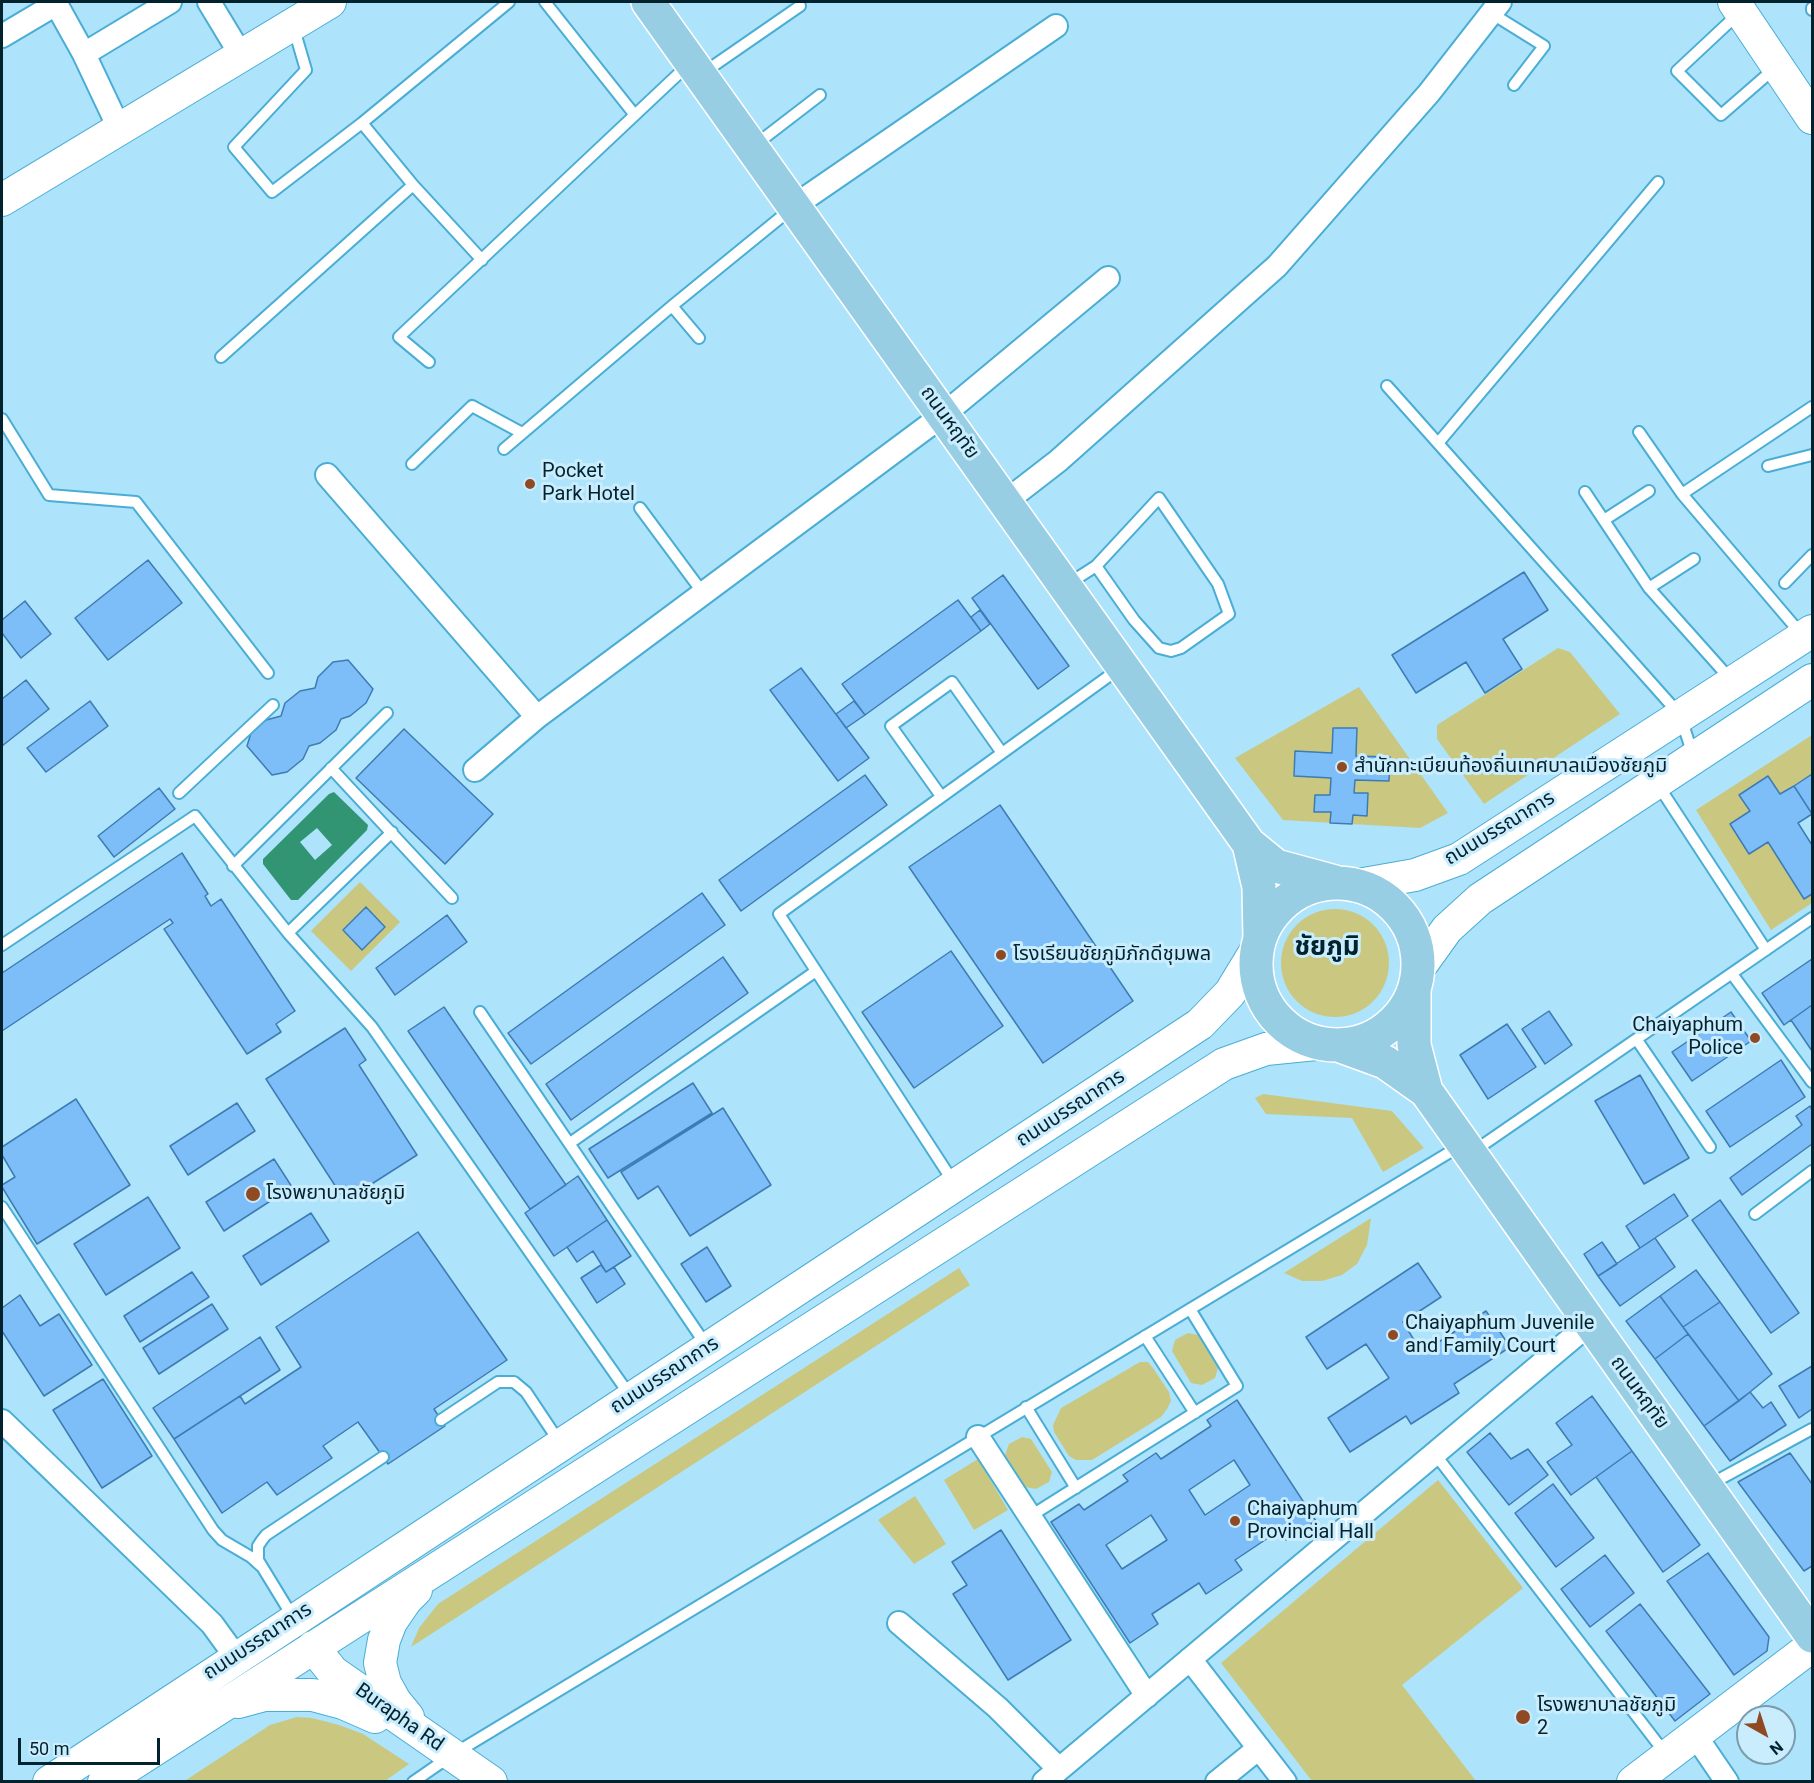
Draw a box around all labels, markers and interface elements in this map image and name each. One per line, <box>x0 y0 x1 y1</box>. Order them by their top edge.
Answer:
street label: ถนนหฤทัย <box>914 382 984 464</box>
place label: Pocket Park Hotel <box>542 460 635 507</box>
marker: Pocket Park Hotel <box>523 477 537 491</box>
place label: สำนักทะเบียนท้องถิ่นเทศบาลเมืองชัยภูมิ <box>1354 755 1667 779</box>
marker: สำนักทะเบียนท้องถิ่นเทศบาลเมืองชัยภูมิ <box>1335 760 1349 774</box>
street label: ถนนบรรณาการ <box>1441 787 1559 871</box>
district label: ชัยภูมิ <box>1294 932 1360 964</box>
place label: โรงเรียนชัยภูมิภักดีชุมพล <box>1013 943 1211 967</box>
marker: โรงเรียนชัยภูมิภักดีชุมพล <box>994 948 1008 962</box>
place label: Chaiyaphum Police <box>1632 1014 1743 1061</box>
marker: Chaiyaphum Police <box>1748 1031 1762 1045</box>
street label: ถนนบรรณาการ <box>1012 1065 1130 1153</box>
place label: โรงพยาบาลชัยภูมิ <box>266 1182 405 1206</box>
marker: โรงพยาบาลชัยภูมิ <box>244 1185 262 1203</box>
place label: Chaiyaphum Juvenile and Family Court <box>1405 1312 1594 1359</box>
marker: Chaiyaphum Juvenile and Family Court <box>1386 1328 1400 1342</box>
street label: ถนนบรรณาการ <box>606 1332 724 1420</box>
street label: ถนนหฤทัย <box>1604 1352 1674 1434</box>
place label: Chaiyaphum Provincial Hall <box>1247 1498 1374 1545</box>
marker: Chaiyaphum Provincial Hall <box>1228 1514 1242 1528</box>
street label: ถนนบรรณาการ <box>199 1598 317 1686</box>
street label: Burapha Rd <box>350 1679 448 1757</box>
place label: โรงพยาบาลชัยภูมิ 2 <box>1537 1694 1676 1741</box>
north arrow <box>1736 1705 1796 1765</box>
marker: โรงพยาบาลชัยภูมิ 2 <box>1514 1708 1532 1726</box>
scale bar <box>21 1726 164 1764</box>
text: N <box>1766 1737 1787 1759</box>
text: 50 m <box>29 1738 69 1759</box>

